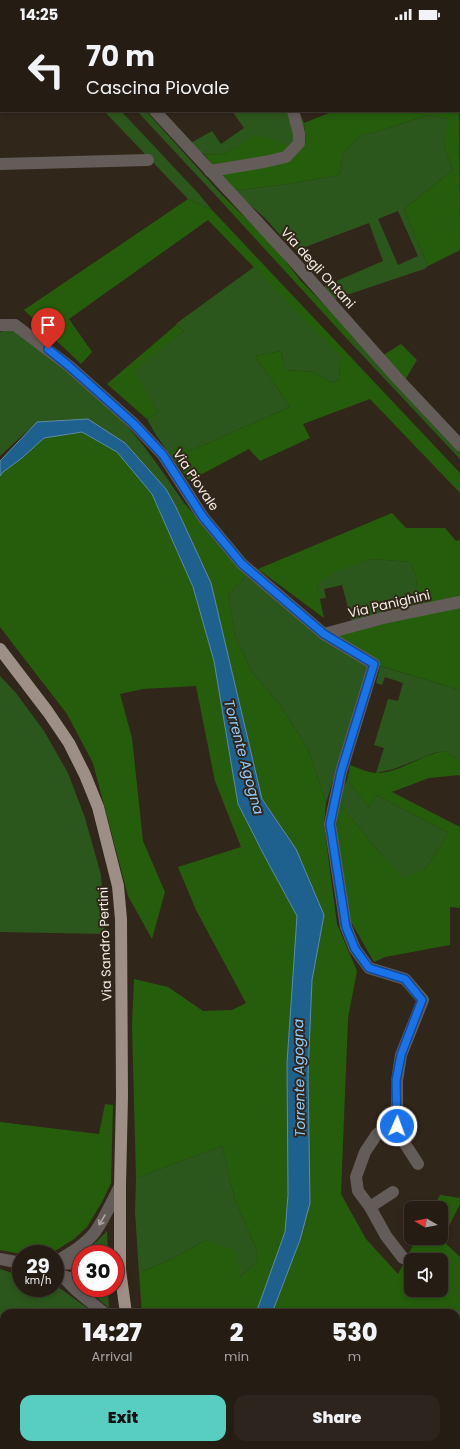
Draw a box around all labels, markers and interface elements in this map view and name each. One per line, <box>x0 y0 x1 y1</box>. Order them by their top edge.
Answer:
text: 14:25 <box>20 4 58 25</box>
text: 70 m <box>86 37 155 76</box>
icon: left <box>20 44 72 96</box>
text: Cascina Piovale <box>86 75 230 100</box>
street label: Via degli Ontani <box>276 223 360 313</box>
pin <box>31 308 65 349</box>
icon: arrive <box>37 314 59 336</box>
street label: Via Piovale <box>168 445 224 515</box>
street label: Via Panighini <box>346 585 432 623</box>
water label: Torrente Agogna <box>219 697 269 817</box>
street label: Via Sandro Pertini <box>94 887 116 1001</box>
water label: Torrente Agogna <box>288 1018 310 1137</box>
position arrow <box>376 1105 418 1147</box>
north arrow <box>404 1201 448 1245</box>
map controls <box>404 1201 448 1297</box>
one-way arrow <box>98 1214 106 1226</box>
speed limit sign: 30 <box>72 1245 124 1297</box>
text: 29 <box>26 1252 50 1280</box>
button: sound <box>404 1253 448 1297</box>
text: km/h <box>25 1273 51 1288</box>
text: 14:27 <box>82 1316 142 1349</box>
text: 2 <box>230 1316 243 1349</box>
text: 530 <box>331 1316 378 1349</box>
text: Arrival <box>92 1347 133 1366</box>
text: min <box>224 1347 249 1366</box>
text: m <box>348 1347 361 1366</box>
button: Exit <box>20 1395 226 1441</box>
button: Share <box>234 1395 440 1441</box>

